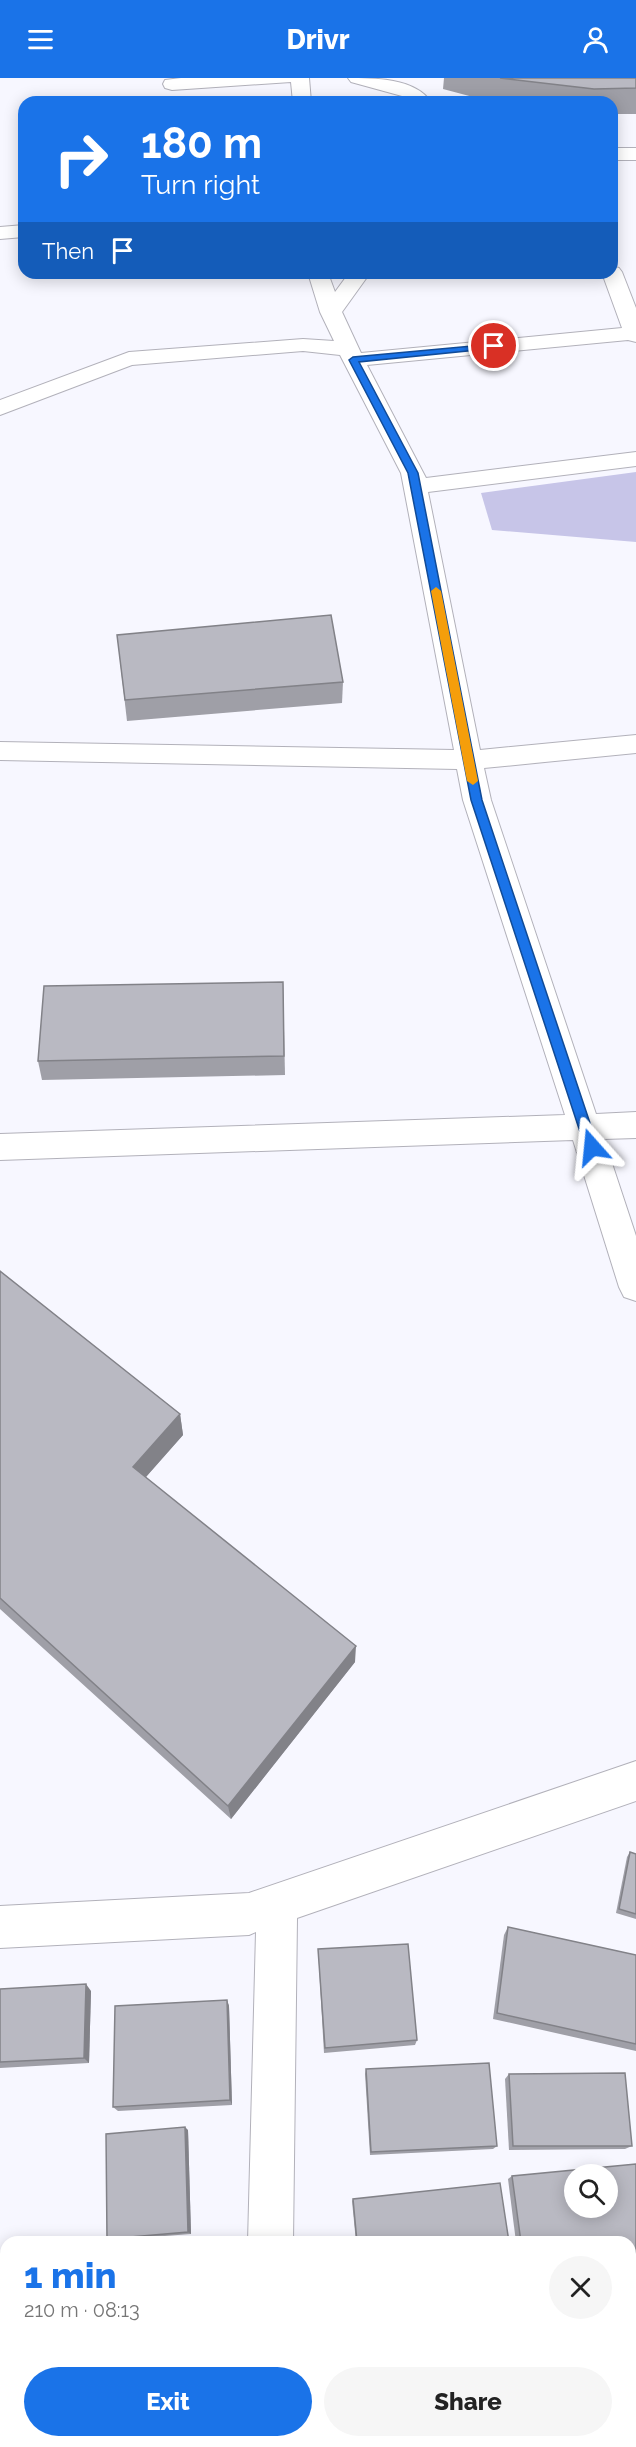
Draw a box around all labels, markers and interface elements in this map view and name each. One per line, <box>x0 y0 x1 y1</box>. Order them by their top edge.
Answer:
icon: menu <box>24 23 57 56</box>
icon: person <box>579 23 612 56</box>
text: Drivr <box>286 24 350 55</box>
text: 180 m <box>141 119 262 168</box>
icon: right <box>42 120 120 198</box>
text: Turn right <box>141 169 260 200</box>
icon: arrive <box>106 234 139 267</box>
text: Then <box>42 238 94 264</box>
pin <box>468 320 519 371</box>
icon: arrive <box>477 329 510 362</box>
position arrow <box>560 1115 624 1179</box>
map controls <box>564 2164 618 2218</box>
button: search <box>564 2164 618 2218</box>
text: 1 min <box>24 2254 116 2296</box>
button: close <box>549 2256 612 2319</box>
text: 210 m · 08:13 <box>24 2298 140 2322</box>
button: Exit <box>24 2367 312 2436</box>
button: Share <box>324 2367 612 2436</box>

